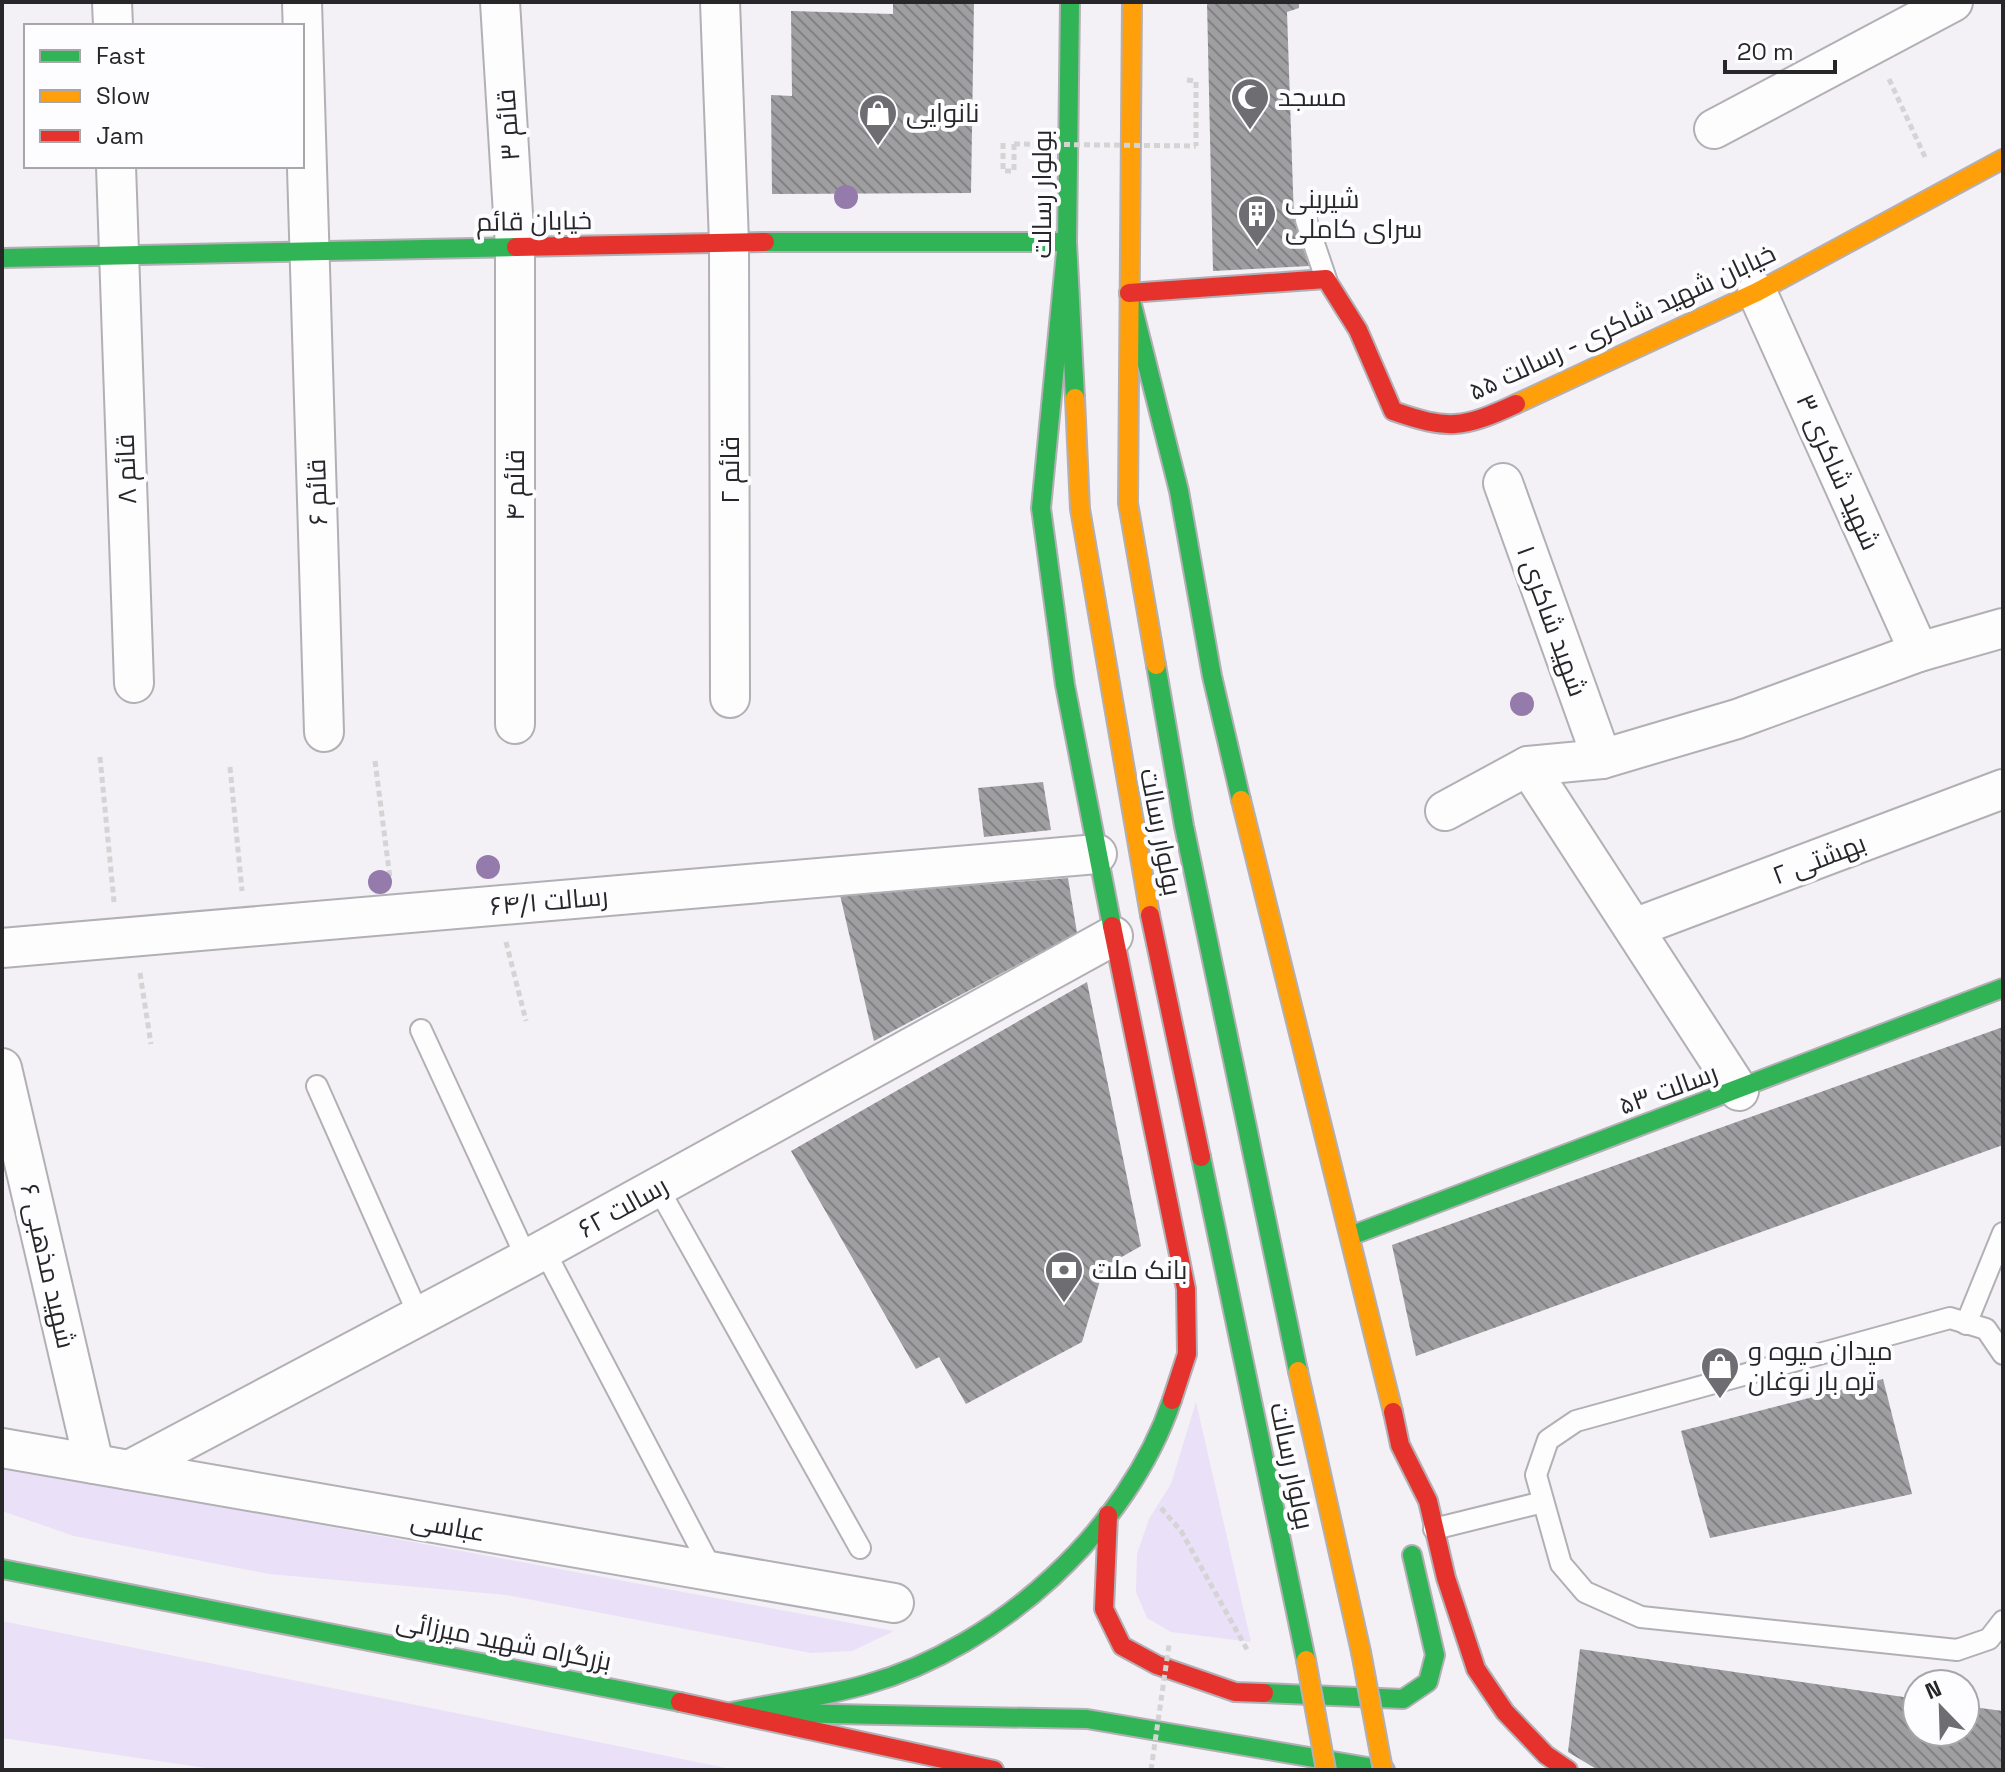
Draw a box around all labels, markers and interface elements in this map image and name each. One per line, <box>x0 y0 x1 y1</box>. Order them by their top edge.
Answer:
legend <box>24 24 304 168</box>
scale bar <box>1725 24 1835 74</box>
text: 20 m <box>1737 36 1794 67</box>
text: Fast <box>96 40 146 71</box>
mosque icon: مسجد <box>1229 76 1271 131</box>
text: Slow <box>96 80 150 111</box>
place label: مسجد <box>1278 80 1347 114</box>
street label: قائم ۳ <box>489 88 528 162</box>
shop icon: نانوایی <box>857 92 899 147</box>
place label: نانوایی <box>906 96 980 130</box>
text: Jam <box>96 120 144 151</box>
street label: بولوار رسالت <box>1025 129 1059 259</box>
place label: شیرینی سرای کاملی <box>1285 182 1422 246</box>
building icon: شیرینی سرای کاملی <box>1236 193 1278 248</box>
street label: خیابان قائم <box>476 203 592 240</box>
street label: خیابان شهید شاکری - رسالت ۵۵ <box>1463 236 1781 408</box>
street label: شهید شاکری ۳ <box>1788 388 1888 556</box>
street label: قائم ۸ <box>108 433 145 505</box>
street label: قائم ۲ <box>713 436 748 504</box>
street label: قائم ۴ <box>498 449 533 521</box>
street label: قائم ۶ <box>299 458 336 526</box>
street label: شهید شاکری ۱ <box>1509 541 1595 701</box>
street label: بولوار رسالت <box>1132 765 1190 899</box>
street label: بهشتی ۲ <box>1767 826 1871 892</box>
street label: رسالت ۶۴/۱ <box>489 879 609 923</box>
street label: رسالت ۵۳ <box>1614 1055 1722 1123</box>
street label: رسالت ۶۲ <box>572 1169 674 1245</box>
street label: شهید مذهبی ۶ <box>13 1180 83 1352</box>
bank icon: بانک ملت <box>1043 1249 1085 1304</box>
place label: بانک ملت <box>1092 1253 1187 1287</box>
place label: میدان میوه و تره بار نوغان <box>1748 1334 1893 1398</box>
shop icon: میدان میوه و تره بار نوغان <box>1699 1345 1741 1400</box>
street label: بولوار رسالت <box>1262 1399 1322 1533</box>
street label: عباسی <box>408 1503 488 1549</box>
street label: بزرگراه شهید میرزائی <box>393 1603 615 1679</box>
north arrow <box>1901 1668 1981 1748</box>
text: N <box>1921 1674 1945 1705</box>

